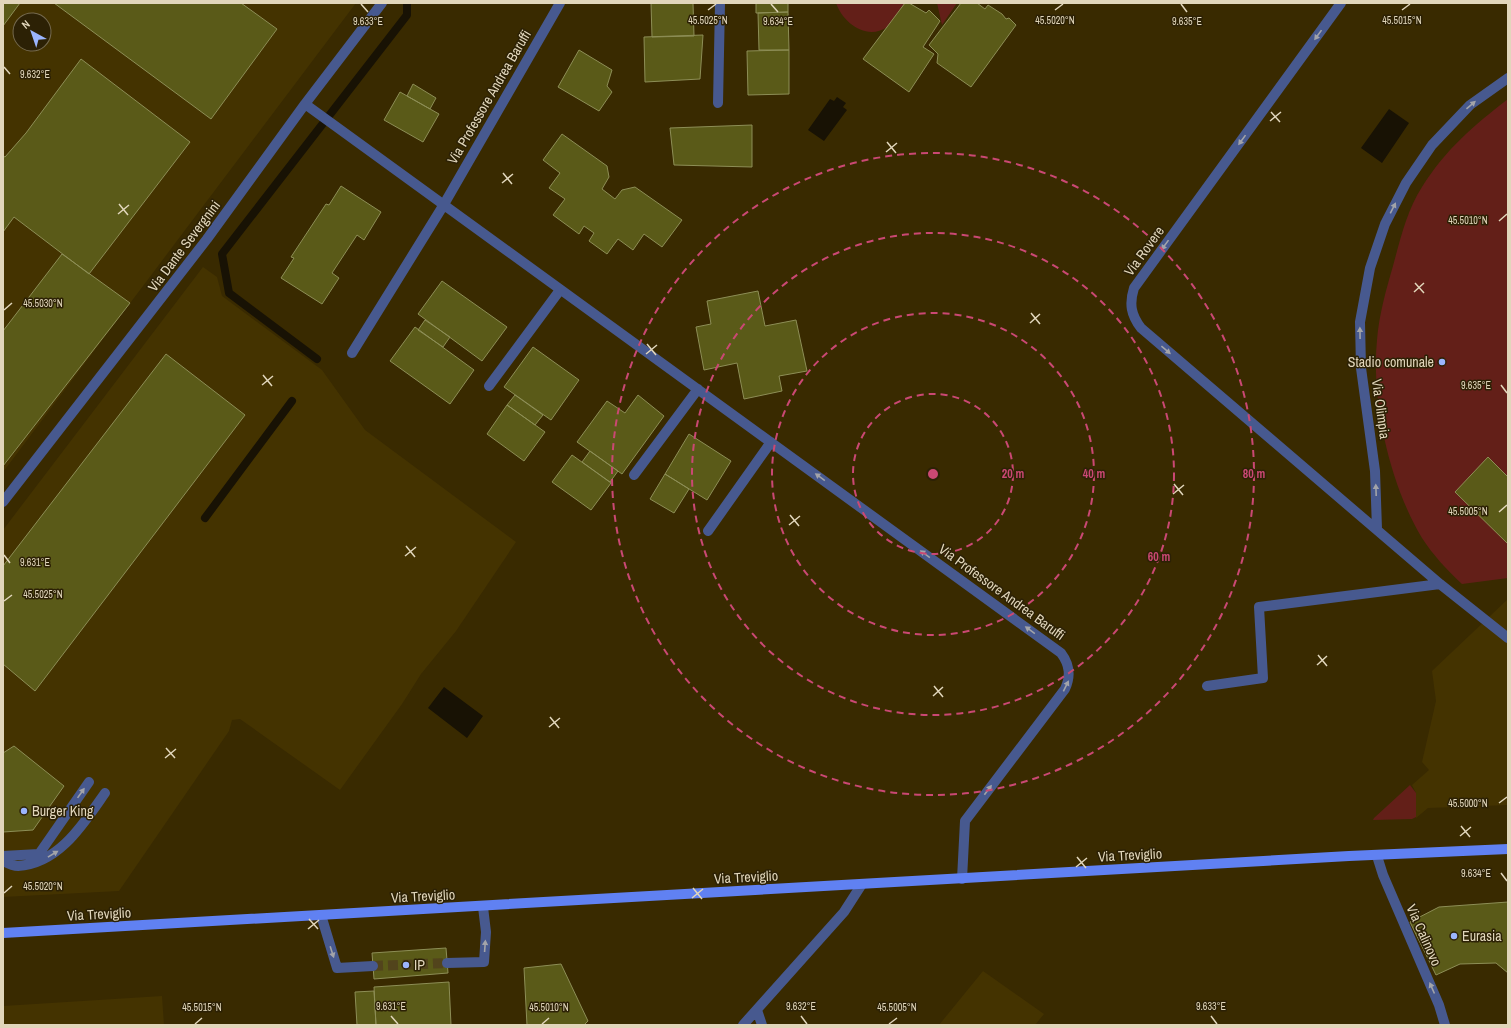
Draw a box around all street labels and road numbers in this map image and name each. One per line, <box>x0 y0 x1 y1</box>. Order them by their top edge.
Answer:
street label: Via Professore Andrea Baruffi <box>443 27 535 167</box>
street label: Via Dante Severgnini <box>144 197 224 295</box>
street label: Via Rovere <box>1120 223 1168 279</box>
street label: Via Olimpia <box>1368 378 1394 441</box>
street label: Via Professore Andrea Baruffi <box>935 540 1069 644</box>
street label: Via Treviglio <box>1097 844 1163 866</box>
street label: Via Treviglio <box>713 866 779 888</box>
street label: Via Treviglio <box>390 885 456 907</box>
street label: Via Calinovo <box>1402 901 1446 969</box>
street label: Via Treviglio <box>66 903 132 925</box>

